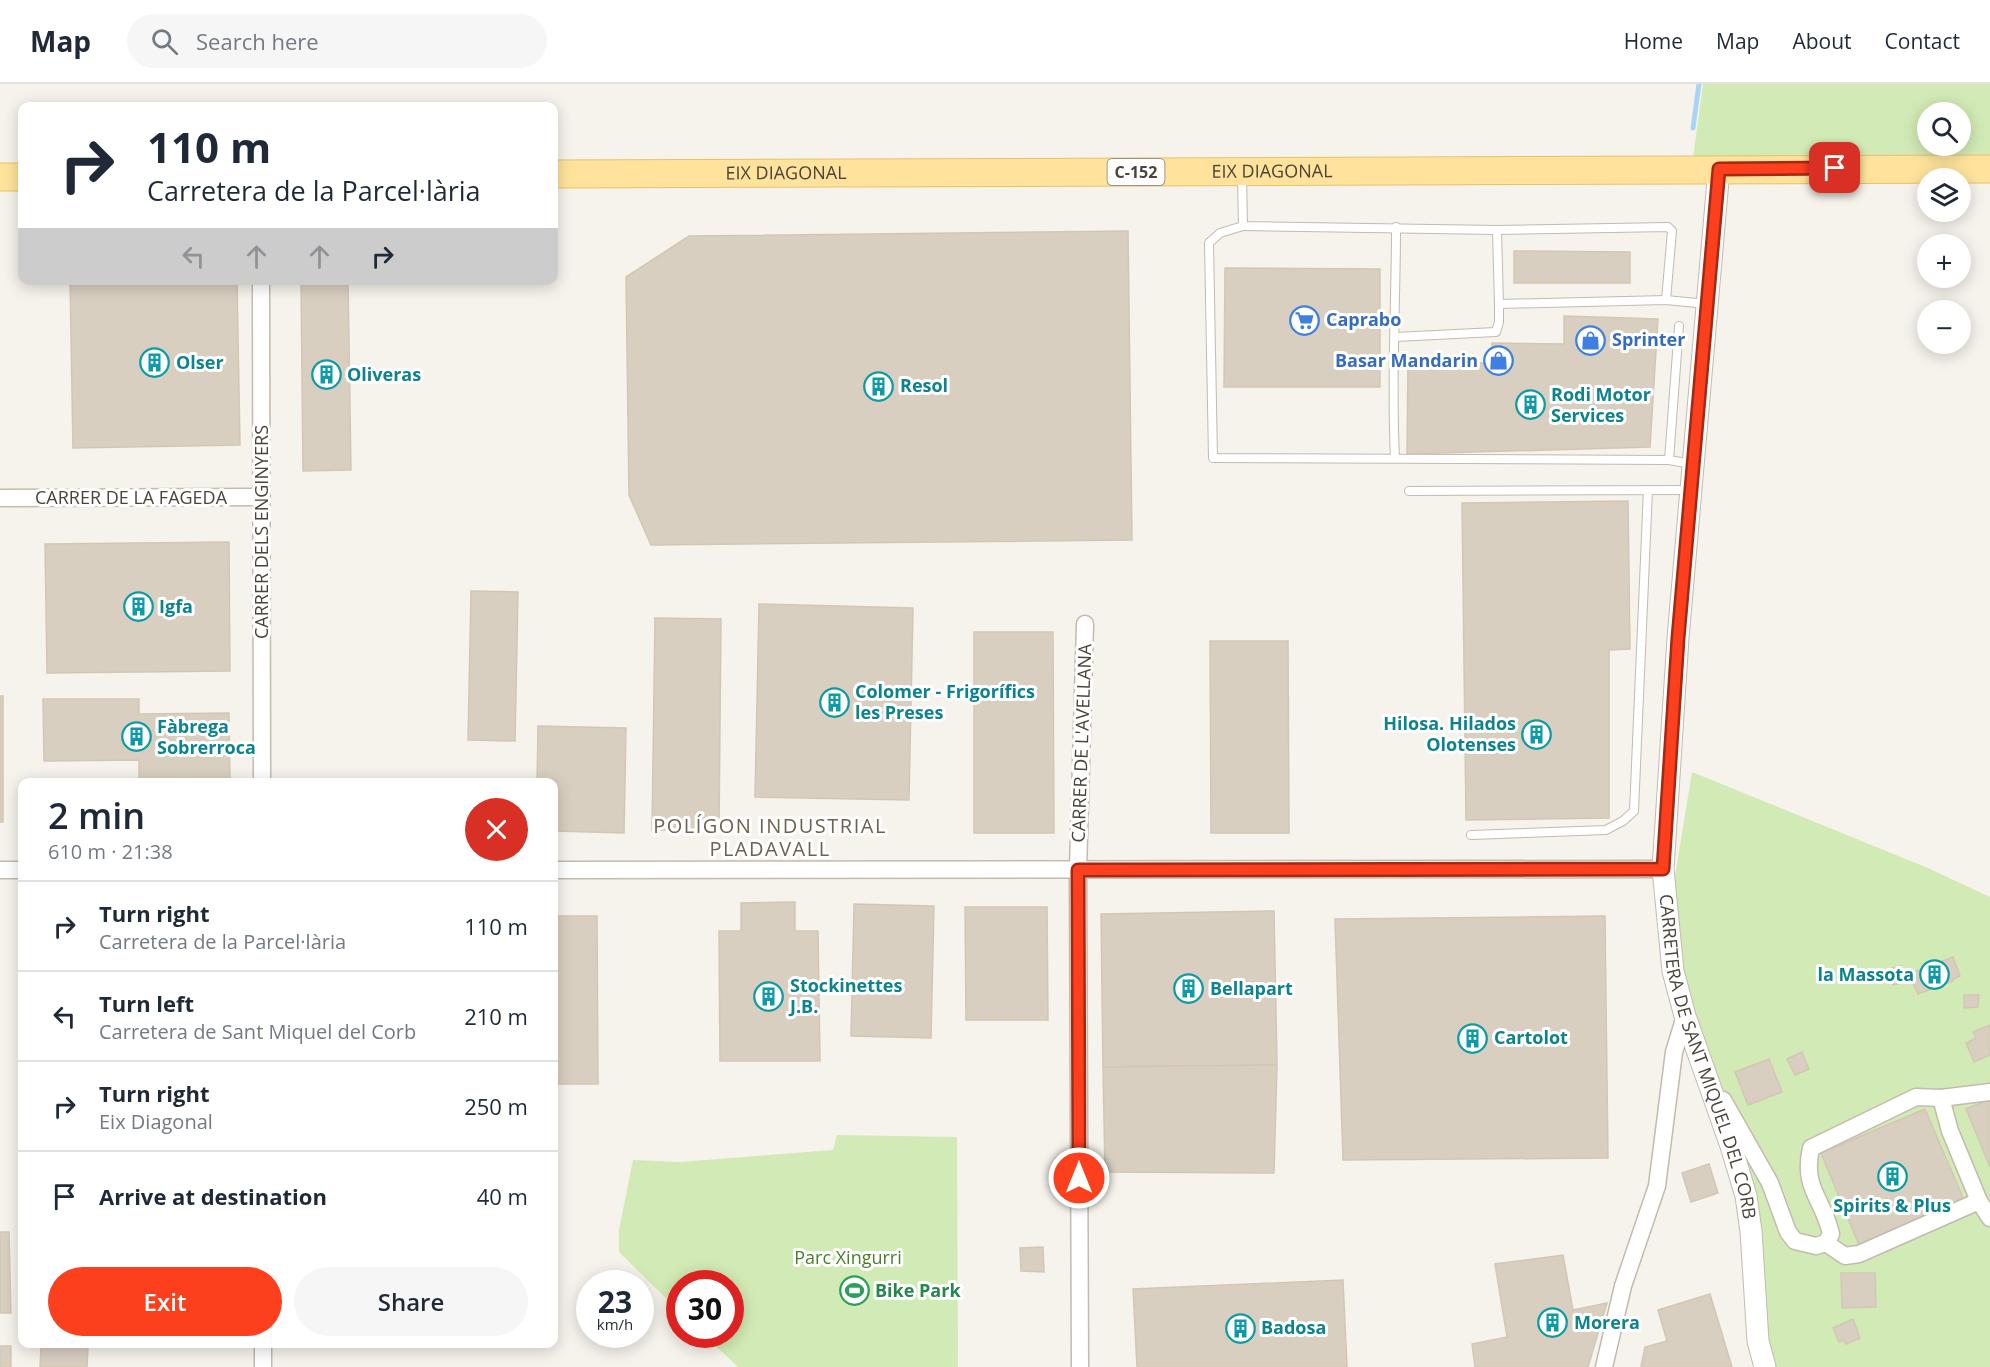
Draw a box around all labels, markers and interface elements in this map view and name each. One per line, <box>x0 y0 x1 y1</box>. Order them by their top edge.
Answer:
search box <box>127 14 547 68</box>
text: Map <box>30 22 91 60</box>
icon: search <box>148 25 181 58</box>
text: Search here <box>196 26 319 56</box>
text: Home <box>1624 27 1683 55</box>
text: Map <box>1716 27 1759 55</box>
text: About <box>1792 27 1852 55</box>
text: Contact <box>1885 27 1960 55</box>
map controls <box>1917 102 1971 354</box>
button: search <box>1917 102 1971 156</box>
text: 110 m <box>147 118 271 175</box>
icon: right <box>48 126 126 204</box>
pin <box>1809 142 1860 193</box>
icon: arrive <box>1818 151 1851 184</box>
street label: EIX DIAGONAL <box>1211 158 1333 183</box>
road number: C-152 <box>1108 159 1164 185</box>
street label: EIX DIAGONAL <box>725 160 847 184</box>
button: layers <box>1917 168 1971 222</box>
text: Carretera de la Parcel·lària <box>147 172 481 209</box>
button: + <box>1917 234 1971 288</box>
icon: left <box>177 240 210 273</box>
icon: ahead <box>240 240 273 273</box>
icon: ahead <box>303 240 336 273</box>
icon: right <box>366 240 399 273</box>
button: − <box>1917 300 1971 354</box>
supermarket icon: Caprabo <box>1289 304 1321 336</box>
place label: Caprabo <box>1326 307 1401 331</box>
shop icon: Sprinter <box>1575 324 1607 356</box>
place label: Sprinter <box>1612 327 1685 351</box>
shop icon: Basar Mandarin <box>1483 345 1515 377</box>
building icon: Olser <box>139 347 171 379</box>
place label: Basar Mandarin <box>1335 348 1478 372</box>
place label: Olser <box>176 350 224 374</box>
building icon: Oliveras <box>310 359 342 391</box>
place label: Oliveras <box>347 362 421 386</box>
building icon: Resol <box>863 370 895 402</box>
place label: Resol <box>900 373 948 397</box>
place label: Rodi Motor Services <box>1551 382 1651 427</box>
building icon: Rodi Motor Services <box>1514 389 1546 421</box>
street label: CARRER DELS ENGINYERS <box>249 425 273 639</box>
street label: CARRER DE LA FAGEDA <box>35 485 228 509</box>
building icon: Igfa <box>122 591 154 623</box>
place label: Igfa <box>159 594 193 618</box>
street label: CARRER DE L'AVELLANA <box>1066 642 1096 843</box>
place label: Colomer - Frigorífics les Preses <box>855 679 1035 724</box>
building icon: Colomer - Frigorífics les Preses <box>818 686 850 718</box>
place label: Hilosa. Hilados Olotenses <box>1383 711 1516 756</box>
place label: Fàbrega Sobrerroca <box>157 714 256 759</box>
building icon: Hilosa. Hilados Olotenses <box>1521 718 1553 750</box>
building icon: Fàbrega Sobrerroca <box>120 721 152 753</box>
text: 2 min <box>48 791 145 840</box>
button: close <box>465 798 528 861</box>
district label: POLÍGON INDUSTRIAL PLADAVALL <box>653 812 887 862</box>
text: 610 m · 21:38 <box>48 838 173 865</box>
street label: CARRETERA DE SANT MIQUEL DEL CORB <box>1655 893 1762 1220</box>
text: Turn right <box>99 898 210 928</box>
icon: right <box>48 910 81 943</box>
text: 110 m <box>464 911 528 941</box>
text: Carretera de la Parcel·lària <box>99 928 346 955</box>
building icon: la Massota <box>1919 959 1951 991</box>
place label: la Massota <box>1817 962 1914 986</box>
place label: Stockinettes J.B. <box>788 973 903 1018</box>
building icon: Bellapart <box>1173 973 1205 1005</box>
place label: Bellapart <box>1210 976 1293 1000</box>
building icon: Stockinettes J.B. <box>753 980 785 1012</box>
text: Turn left <box>99 988 194 1018</box>
icon: left <box>48 1000 81 1033</box>
text: 210 m <box>464 1001 528 1031</box>
text: Carretera de Sant Miquel del Corb <box>99 1018 416 1045</box>
building icon: Cartolot <box>1457 1022 1489 1054</box>
place label: Cartolot <box>1494 1025 1568 1049</box>
text: Turn right <box>99 1078 210 1108</box>
icon: right <box>48 1090 81 1123</box>
text: 250 m <box>464 1091 528 1121</box>
text: Eix Diagonal <box>99 1108 213 1135</box>
position arrow <box>1047 1146 1111 1210</box>
building icon: Spirits & Plus <box>1876 1161 1908 1193</box>
icon: arrive <box>48 1180 81 1213</box>
text: Arrive at destination <box>99 1181 327 1211</box>
text: 40 m <box>477 1181 528 1211</box>
place label: Spirits & Plus <box>1833 1193 1951 1217</box>
park label: Parc Xingurri <box>794 1245 902 1269</box>
button: Exit <box>48 1267 282 1336</box>
button: Share <box>294 1267 528 1336</box>
speed limit sign: 30 <box>666 1270 744 1348</box>
sports icon: Bike Park <box>838 1275 870 1307</box>
place label: Bike Park <box>875 1278 961 1302</box>
text: 23 <box>598 1281 632 1322</box>
building icon: Morera <box>1537 1307 1569 1339</box>
place label: Morera <box>1574 1310 1640 1334</box>
building icon: Badosa <box>1224 1312 1256 1344</box>
text: km/h <box>597 1314 633 1334</box>
place label: Badosa <box>1261 1315 1326 1339</box>

